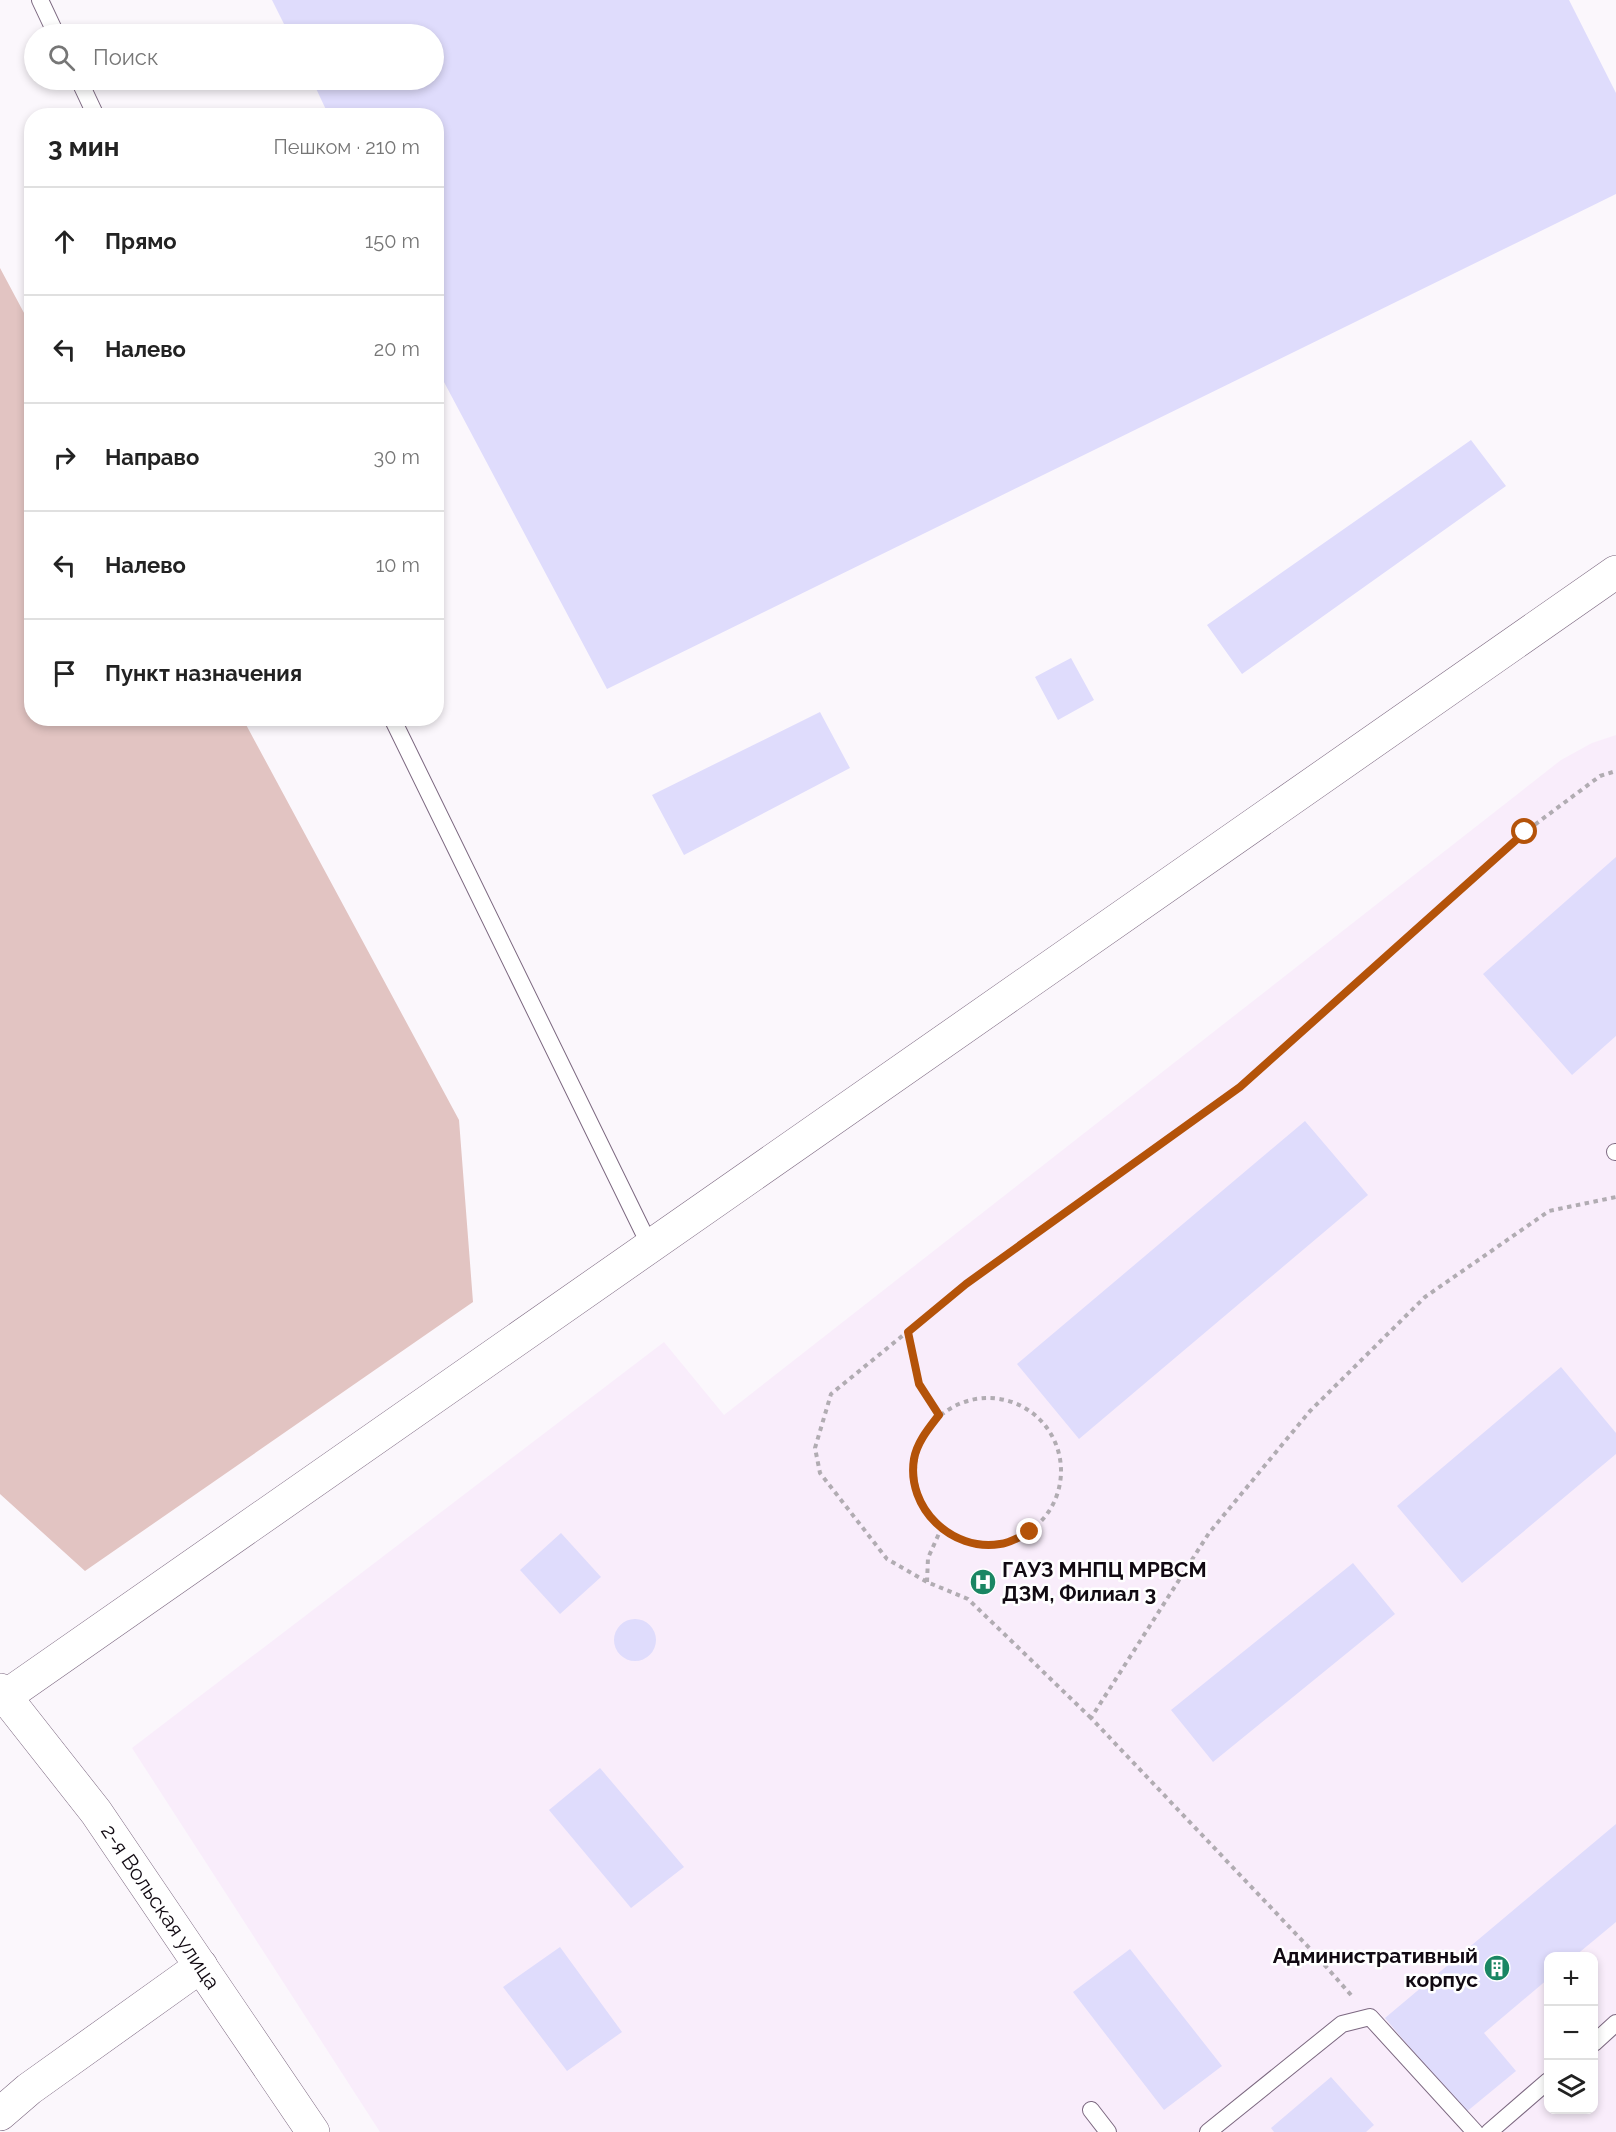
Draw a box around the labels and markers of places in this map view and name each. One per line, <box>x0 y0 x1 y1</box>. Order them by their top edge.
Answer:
place label: ГАУЗ МНПЦ МРВСМ ДЗМ, Филиал 3 <box>1002 1557 1207 1606</box>
hospital icon: ГАУЗ МНПЦ МРВСМ ДЗМ, Филиал 3 <box>968 1567 998 1597</box>
place label: Административный корпус <box>1273 1943 1478 1992</box>
building icon: Административный корпус <box>1482 1953 1512 1983</box>

